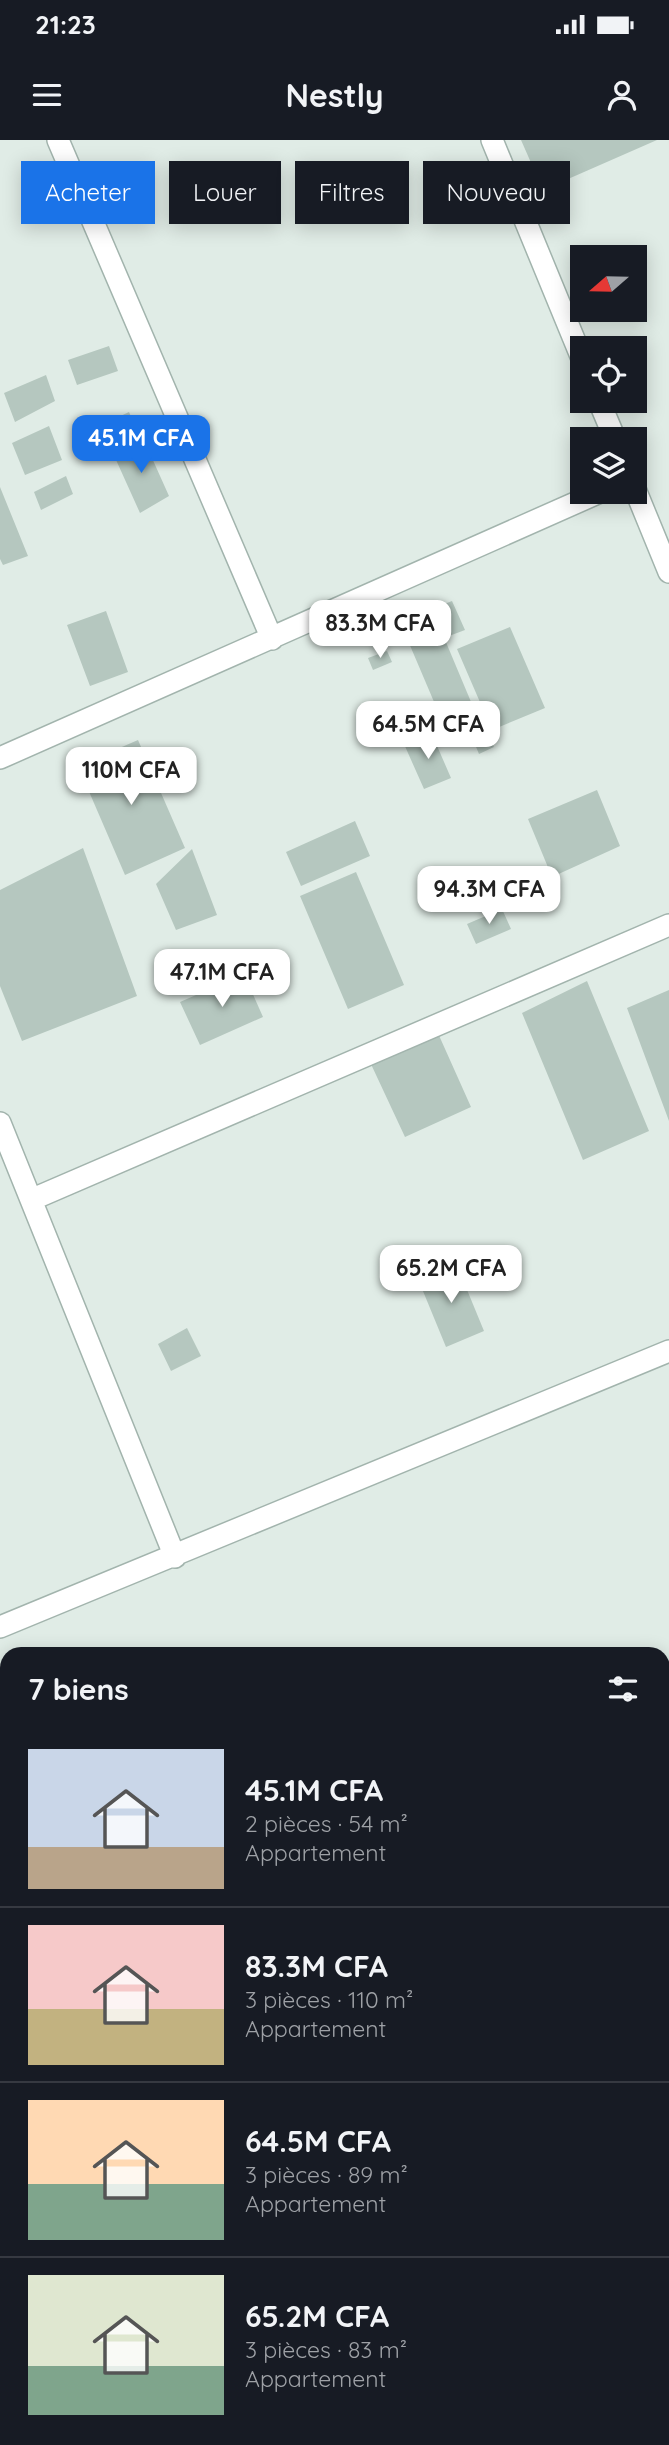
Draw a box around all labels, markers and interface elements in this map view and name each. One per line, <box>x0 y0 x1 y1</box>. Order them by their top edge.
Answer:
text: 21:23 <box>35 8 96 41</box>
text: Nestly <box>286 75 383 115</box>
icon: menu <box>28 76 66 114</box>
icon: person <box>603 76 641 114</box>
chip: Acheter <box>21 161 155 224</box>
chip: Louer <box>169 161 281 224</box>
chip: Filtres <box>295 161 409 224</box>
chip: Nouveau <box>423 161 570 224</box>
north arrow <box>570 245 648 322</box>
map controls <box>570 245 647 504</box>
button: locate <box>570 336 647 413</box>
pin: 45.1M CFA <box>61 416 221 475</box>
text: 45.1M CFA <box>88 423 194 452</box>
button: layers <box>570 427 647 504</box>
pin: 83.3M CFA <box>300 601 460 660</box>
text: 83.3M CFA <box>325 608 435 637</box>
pin: 64.5M CFA <box>348 702 508 761</box>
text: 64.5M CFA <box>372 709 484 738</box>
pin: 110M CFA <box>59 748 203 807</box>
text: 110M CFA <box>82 755 180 784</box>
pin: 94.3M CFA <box>409 866 569 926</box>
text: 94.3M CFA <box>433 874 545 903</box>
pin: 47.1M CFA <box>142 950 302 1009</box>
text: 47.1M CFA <box>170 957 274 986</box>
pin: 65.2M CFA <box>371 1246 531 1305</box>
text: 65.2M CFA <box>396 1253 506 1282</box>
text: 7 biens <box>28 1670 129 1708</box>
icon: filters <box>604 1670 642 1708</box>
text: 45.1M CFA <box>245 1771 383 1809</box>
icon: home <box>84 1777 168 1861</box>
text: 2 pièces · 54 m² <box>245 1809 408 1838</box>
text: Appartement <box>245 1838 386 1867</box>
text: 83.3M CFA <box>245 1947 388 1985</box>
icon: home <box>84 1953 168 2037</box>
text: 3 pièces · 110 m² <box>245 1985 413 2014</box>
text: Appartement <box>245 2014 386 2043</box>
text: 64.5M CFA <box>245 2122 391 2160</box>
icon: home <box>84 2128 168 2212</box>
text: 3 pièces · 89 m² <box>245 2160 408 2189</box>
text: Appartement <box>245 2189 386 2218</box>
text: 65.2M CFA <box>245 2297 389 2335</box>
icon: home <box>84 2303 168 2387</box>
text: 3 pièces · 83 m² <box>245 2335 407 2364</box>
text: Appartement <box>245 2364 386 2393</box>

